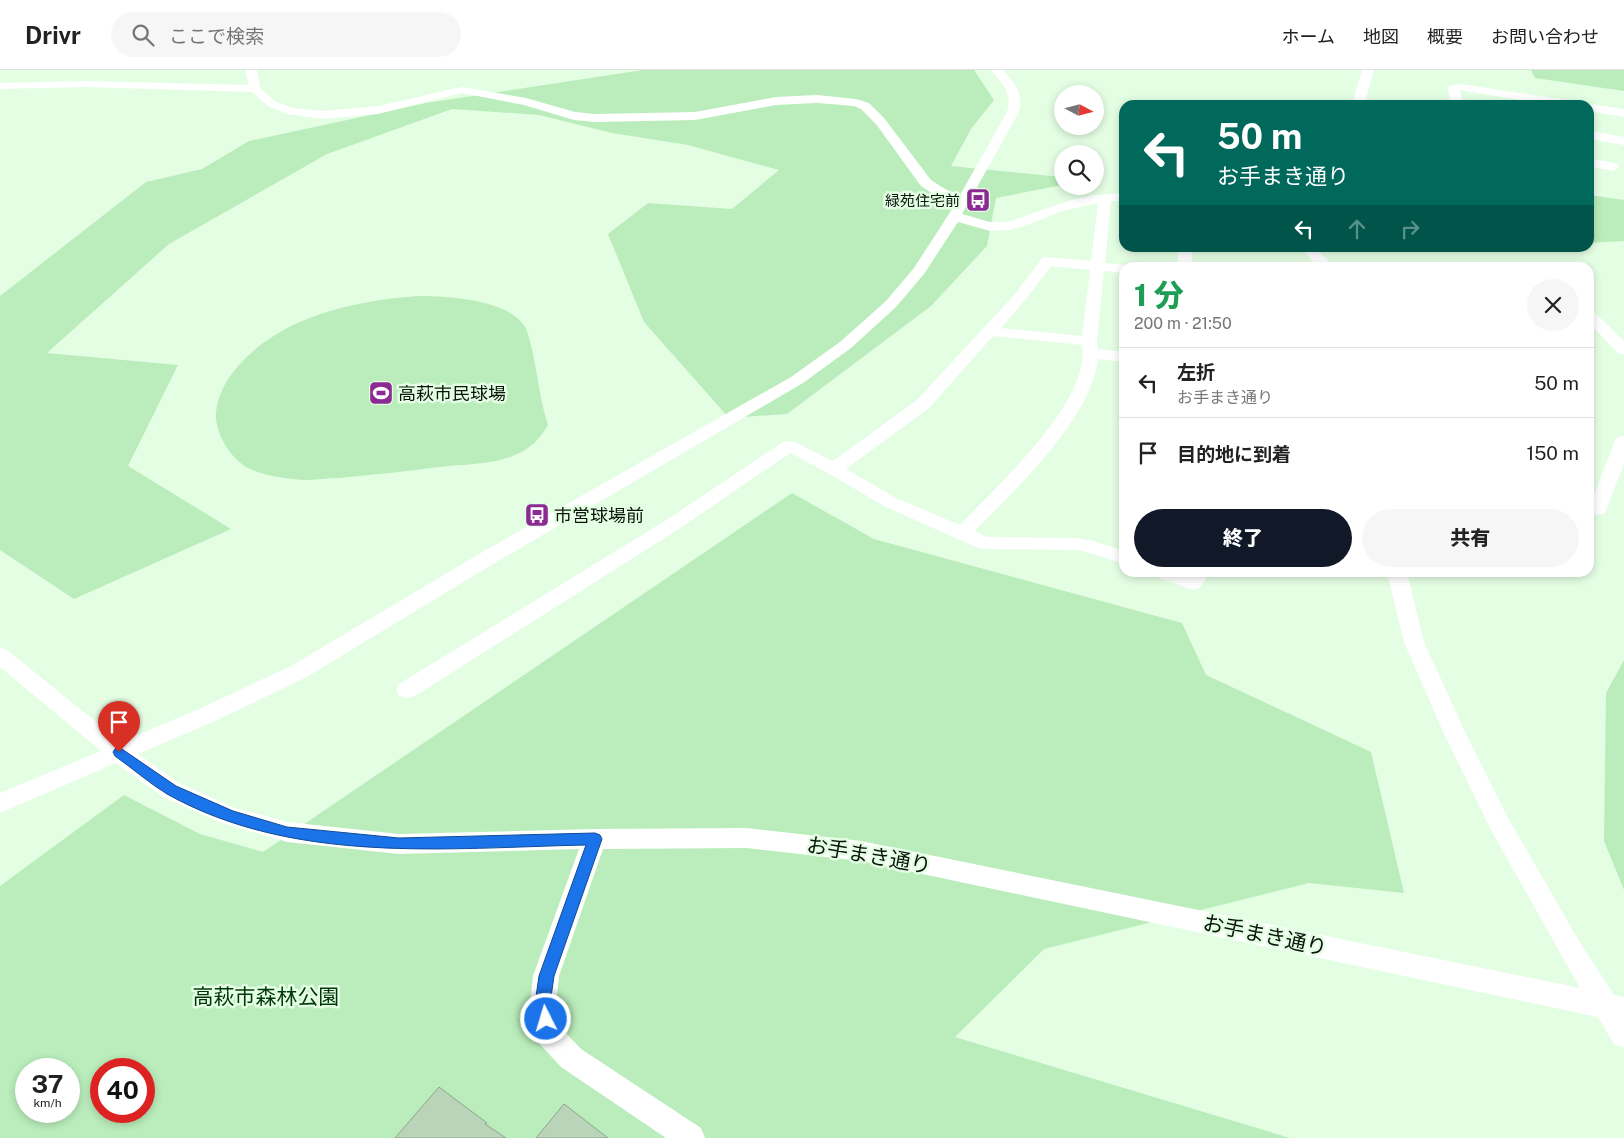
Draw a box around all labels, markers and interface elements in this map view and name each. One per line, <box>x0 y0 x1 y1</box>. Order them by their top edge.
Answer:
search box <box>111 12 461 57</box>
text: Drivr <box>25 21 81 49</box>
icon: search <box>129 21 157 49</box>
text: ここで検索 <box>169 25 264 47</box>
text: ホーム <box>1282 26 1335 47</box>
text: 地図 <box>1363 26 1399 47</box>
text: 概要 <box>1427 26 1463 47</box>
text: お問い合わせ <box>1491 26 1599 47</box>
north arrow <box>1054 85 1104 135</box>
map controls <box>1054 85 1104 195</box>
text: 50 m <box>1217 116 1302 157</box>
icon: left <box>1134 120 1199 185</box>
button: search <box>1054 145 1104 195</box>
text: お手まき通り <box>1217 163 1349 189</box>
bus stop icon: 緑苑住宅前 <box>965 187 991 213</box>
place label: 緑苑住宅前 <box>885 192 960 209</box>
icon: left <box>1290 215 1318 243</box>
icon: ahead <box>1343 215 1371 243</box>
icon: right <box>1396 215 1424 243</box>
text: 1 分 <box>1134 277 1184 313</box>
button: close <box>1527 279 1579 331</box>
text: 200 m · 21:50 <box>1134 314 1232 333</box>
text: 左折 <box>1177 361 1215 383</box>
icon: left <box>1134 369 1162 397</box>
text: 50 m <box>1534 372 1579 394</box>
sports icon: 高萩市民球場 <box>368 380 394 406</box>
place label: 高萩市民球場 <box>398 383 506 404</box>
text: お手まき通り <box>1177 388 1273 407</box>
icon: arrive <box>1134 439 1162 467</box>
text: 150 m <box>1526 442 1579 464</box>
text: 目的地に到着 <box>1177 443 1291 465</box>
bus stop icon: 市営球場前 <box>524 502 550 528</box>
place label: 市営球場前 <box>554 505 644 526</box>
button: 終了 <box>1134 509 1352 567</box>
button: 共有 <box>1362 509 1579 567</box>
pin <box>98 701 140 752</box>
icon: arrive <box>105 708 133 736</box>
street label: お手まき通り <box>805 832 933 878</box>
street label: お手まき通り <box>1201 910 1329 960</box>
park label: 高萩市森林公園 <box>193 984 340 1009</box>
position arrow <box>519 992 571 1044</box>
speed limit sign: 40 <box>90 1058 155 1123</box>
text: 37 <box>32 1069 63 1099</box>
text: km/h <box>33 1096 62 1110</box>

